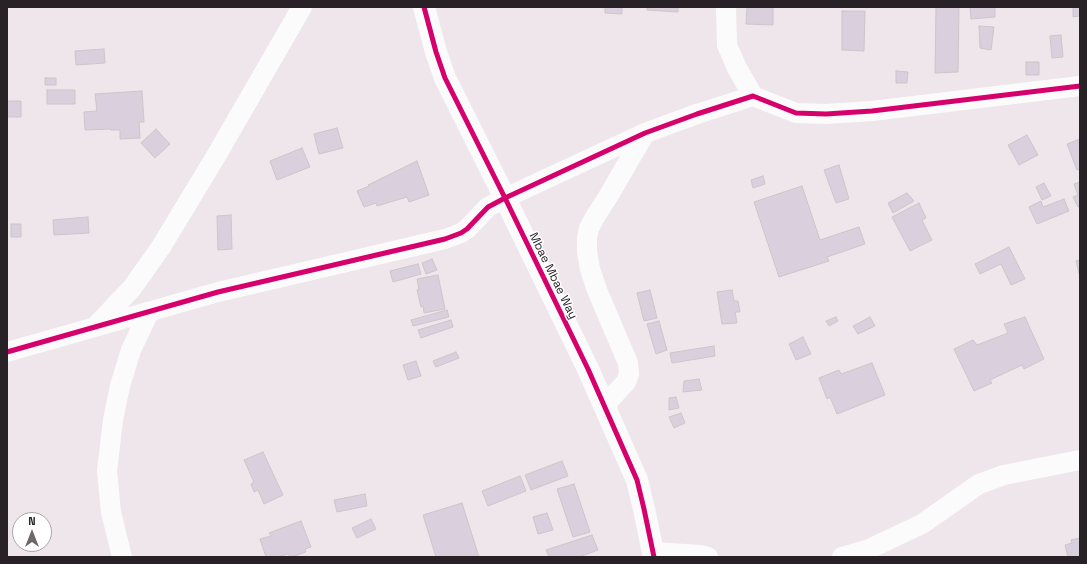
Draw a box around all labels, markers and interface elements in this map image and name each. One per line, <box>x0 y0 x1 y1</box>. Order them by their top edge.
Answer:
street label: Mbae Mbae Way <box>526 230 580 322</box>
north arrow <box>12 512 52 552</box>
text: N <box>28 514 36 528</box>

